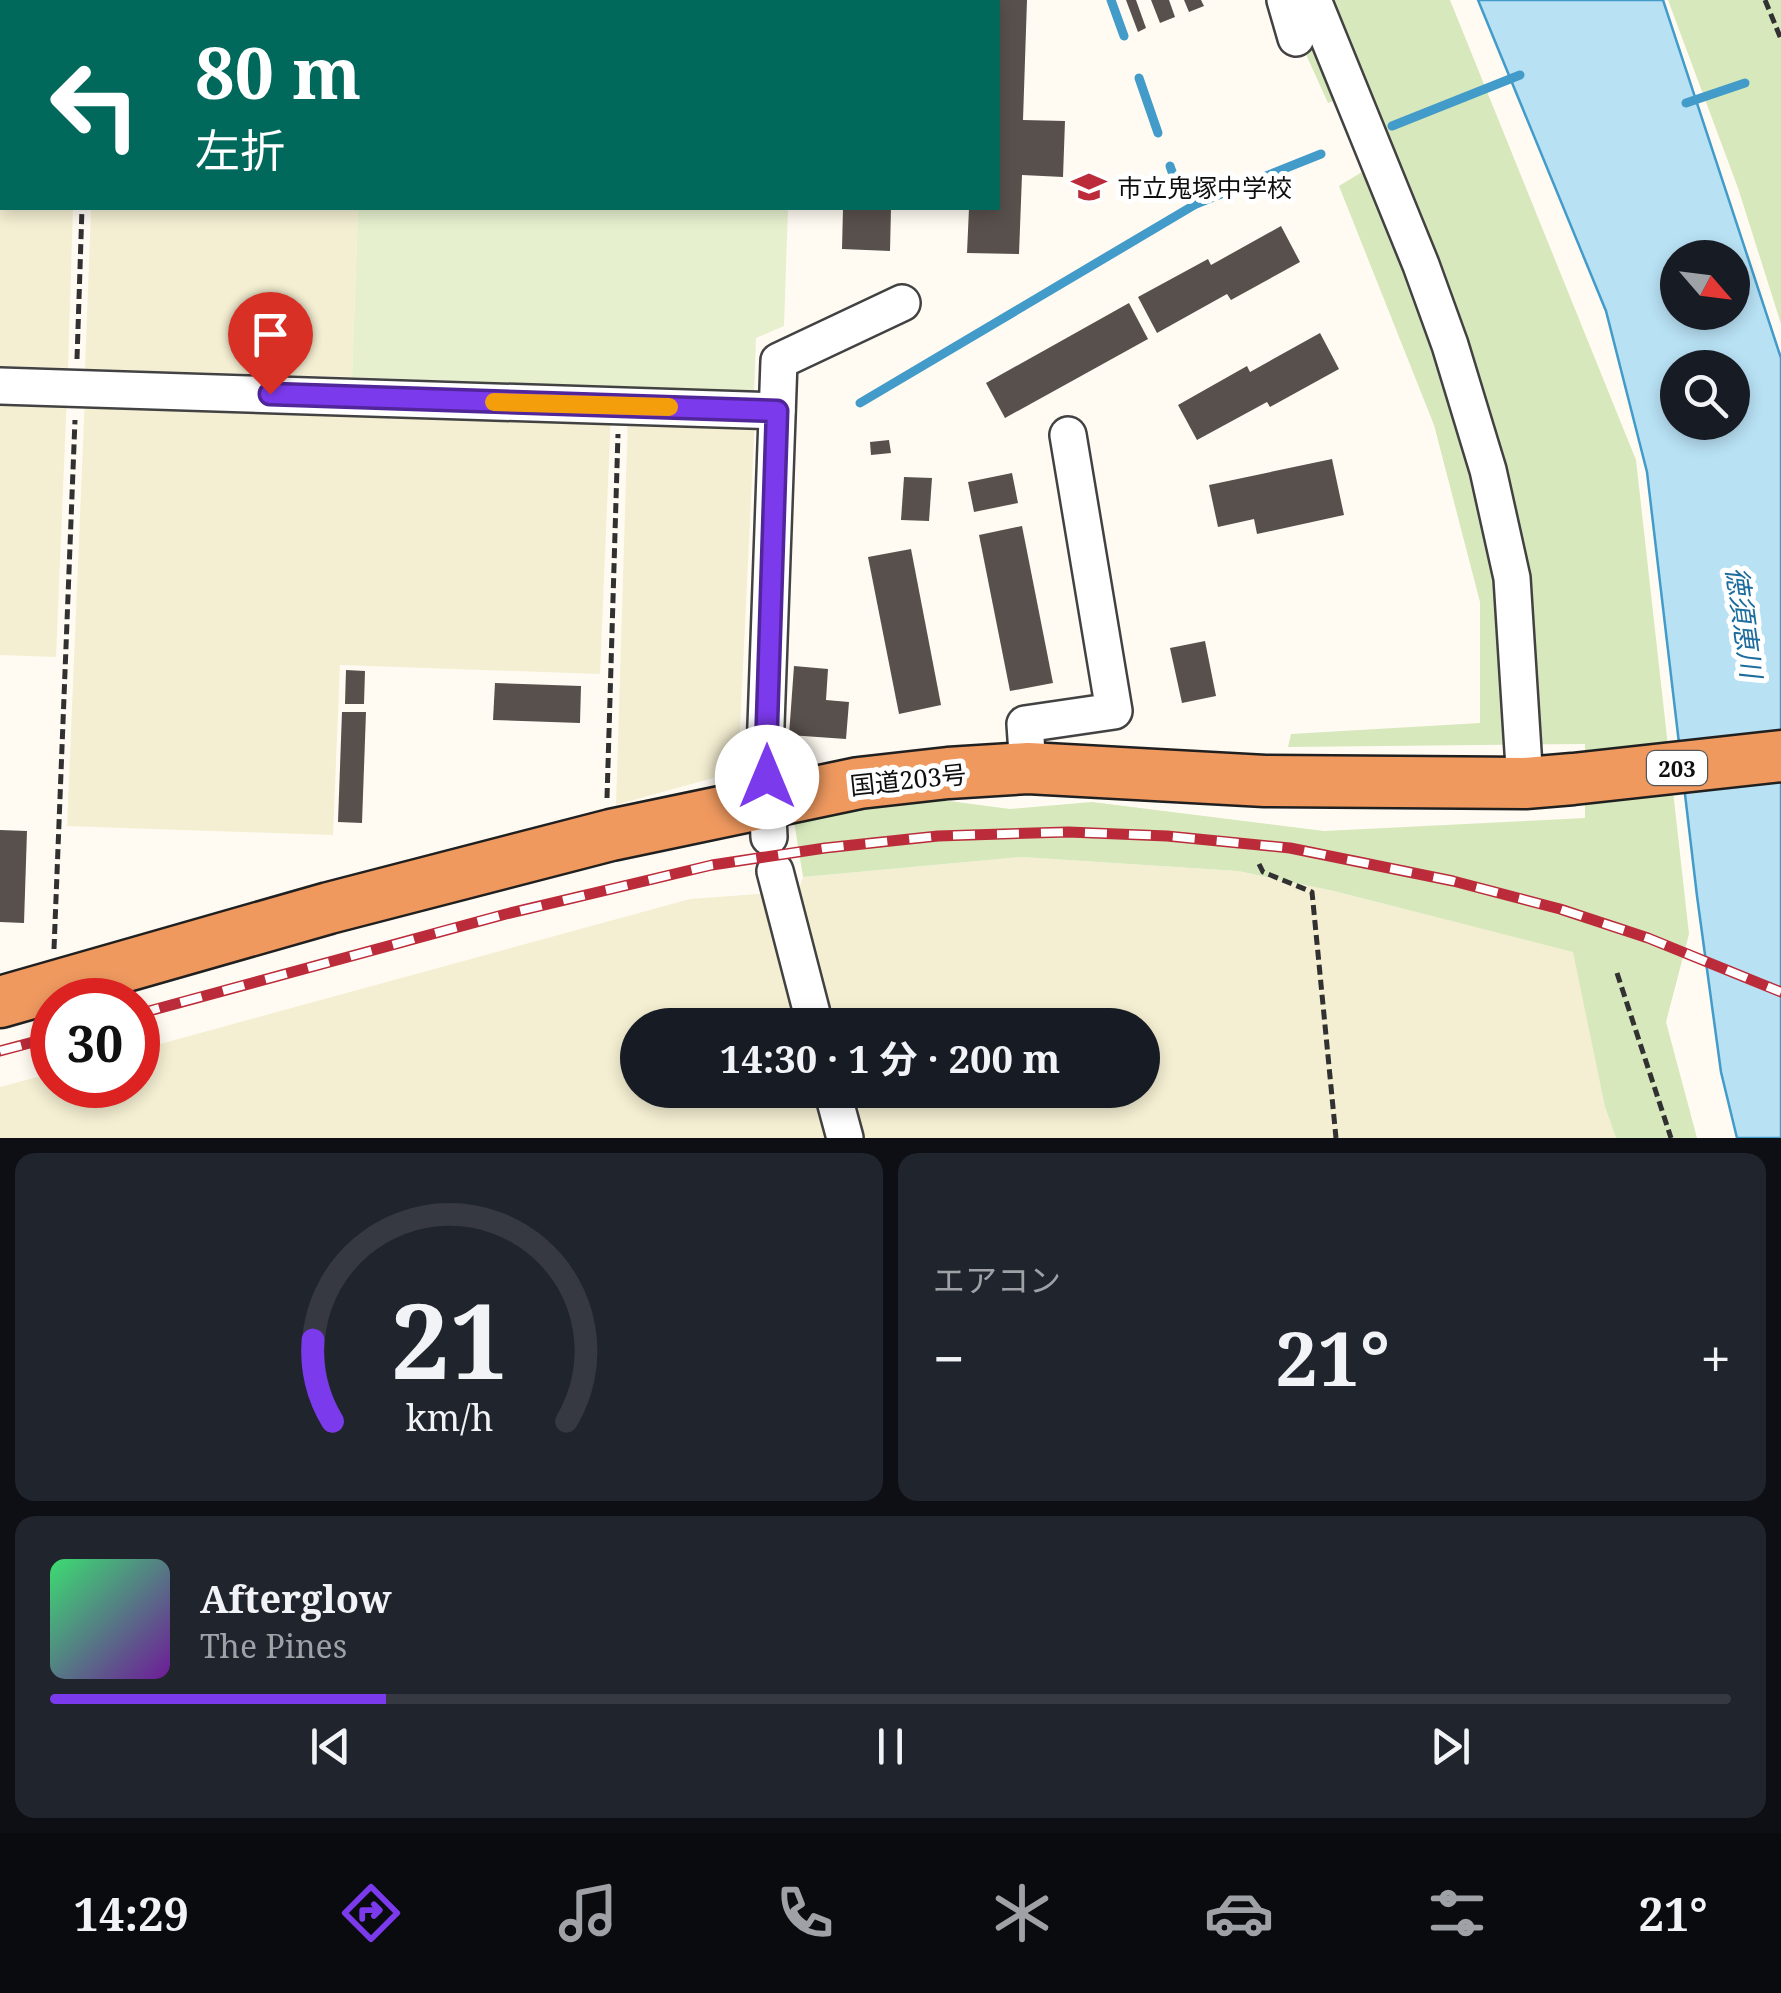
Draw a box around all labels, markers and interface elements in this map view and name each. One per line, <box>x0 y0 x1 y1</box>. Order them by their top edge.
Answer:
text: 80 m <box>195 24 361 120</box>
icon: left <box>30 40 160 170</box>
text: 左折 <box>195 119 285 180</box>
school or university icon: 市立鬼塚中学校 <box>1070 168 1108 206</box>
place label: 市立鬼塚中学校 <box>1117 170 1292 204</box>
north arrow <box>1660 240 1750 330</box>
map controls <box>1660 240 1750 440</box>
pin <box>228 292 313 395</box>
icon: arrive <box>243 307 298 362</box>
button: search <box>1660 350 1750 440</box>
water label: 徳須恵川 <box>1718 564 1772 683</box>
position arrow <box>715 725 819 829</box>
road number: 203 <box>1647 751 1707 785</box>
street label: 国道203号 <box>848 756 968 802</box>
speed limit sign: 30 <box>30 978 160 1108</box>
text: 14:30 · 1 分 · 200 m <box>720 1032 1060 1084</box>
text: エアコン <box>933 1258 1061 1301</box>
text: 21 <box>390 1268 508 1409</box>
text: 21° <box>1275 1306 1390 1408</box>
text: − <box>933 1320 965 1395</box>
text: + <box>1700 1320 1731 1395</box>
text: km/h <box>405 1393 493 1441</box>
text: Afterglow <box>200 1572 392 1624</box>
text: The Pines <box>200 1624 347 1667</box>
icon: previous <box>303 1719 358 1774</box>
icon: pause <box>863 1719 918 1774</box>
icon: next <box>1423 1719 1478 1774</box>
icon: directions <box>336 1878 406 1948</box>
icon: music <box>553 1878 623 1948</box>
icon: phone <box>770 1878 840 1948</box>
icon: climate <box>987 1878 1057 1948</box>
icon: car <box>1204 1878 1274 1948</box>
icon: filters <box>1422 1878 1492 1948</box>
text: 14:29 <box>74 1883 189 1944</box>
text: 21° <box>1639 1883 1707 1944</box>

